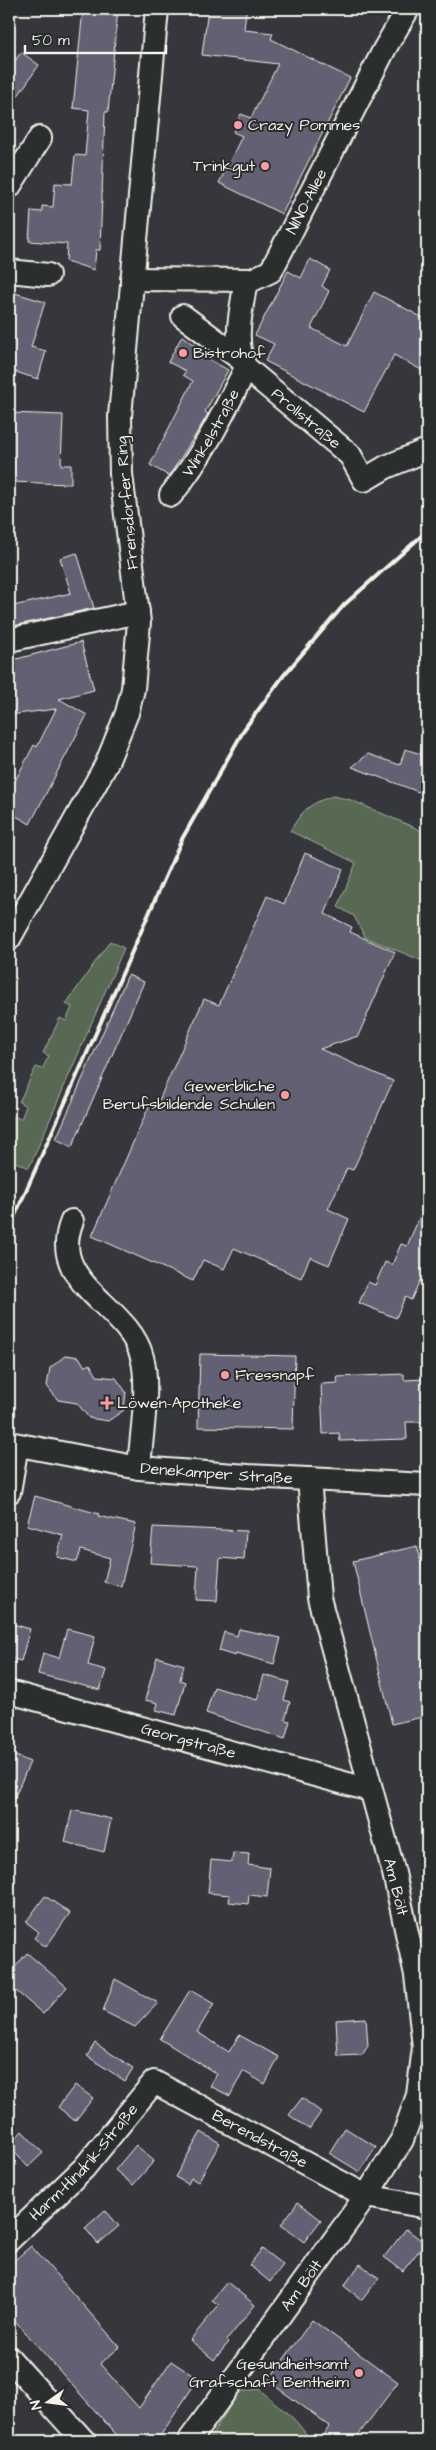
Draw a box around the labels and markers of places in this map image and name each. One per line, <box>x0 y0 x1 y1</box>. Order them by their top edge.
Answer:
place label: Crazy Pommes <box>248 114 360 137</box>
marker: Crazy Pommes <box>232 119 244 131</box>
place label: Trinkgut <box>193 155 256 178</box>
marker: Trinkgut <box>259 160 271 172</box>
place label: Bistrohof <box>193 342 266 364</box>
marker: Bistrohof <box>177 347 189 359</box>
place label: Gewerbliche Berufsbildende Schulen <box>103 1075 275 1115</box>
marker: Gewerbliche Berufsbildende Schulen <box>279 1089 291 1101</box>
place label: Fressnapf <box>235 1364 315 1386</box>
marker: Fressnapf <box>219 1369 231 1381</box>
place label: Löwen-Apotheke <box>117 1392 242 1414</box>
marker: Löwen-Apotheke <box>101 1397 113 1409</box>
place label: Gesundheitsamt Grafschaft Bentheim <box>189 2353 350 2393</box>
marker: Gesundheitsamt Grafschaft Bentheim <box>353 2367 365 2379</box>

